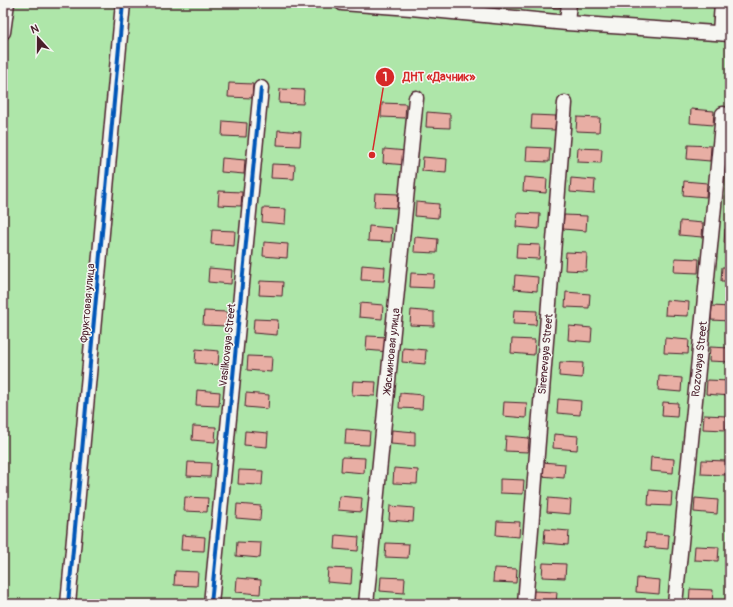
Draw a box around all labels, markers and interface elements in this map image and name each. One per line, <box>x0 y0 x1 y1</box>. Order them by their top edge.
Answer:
north arrow <box>18 18 58 58</box>
text: N <box>29 22 41 37</box>
callout: ДНТ «Дачник» <box>375 65 483 89</box>
text: 1 <box>383 70 387 85</box>
text: ДНТ «Дачник» <box>402 70 476 85</box>
street label: Фруктовая улица <box>78 263 97 343</box>
street label: Vasilkovaya Street <box>217 302 238 387</box>
street label: Жасминовая улица <box>380 307 402 397</box>
street label: Sirenevaya Street <box>535 313 556 395</box>
street label: Rozovaya Street <box>689 320 710 398</box>

